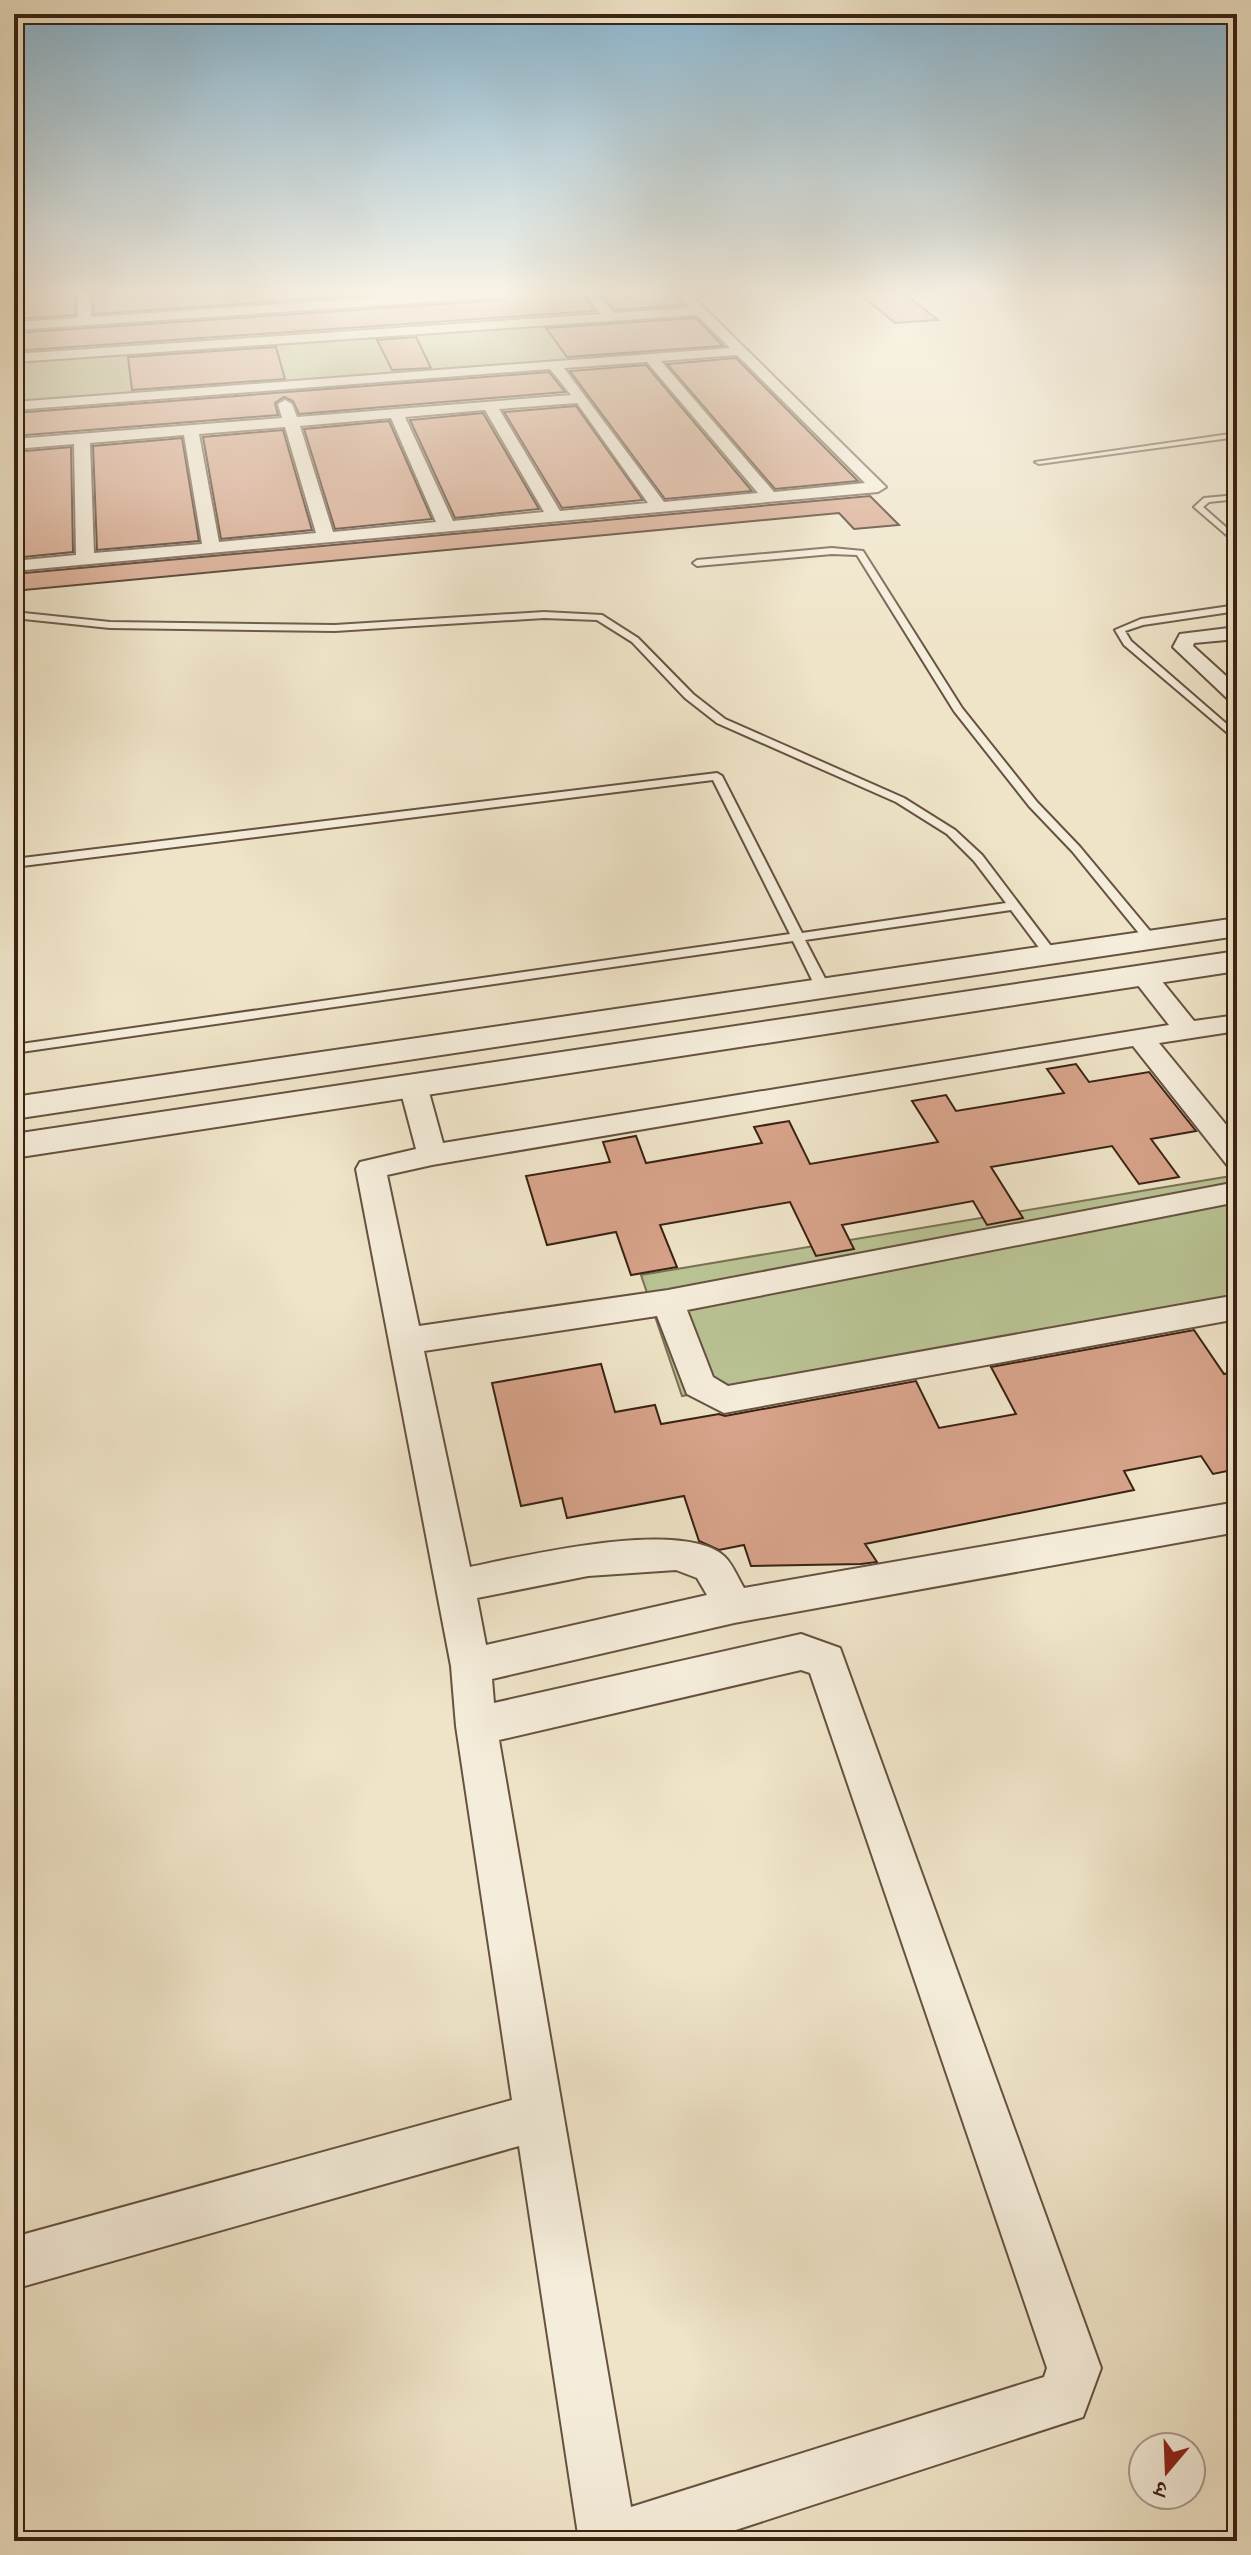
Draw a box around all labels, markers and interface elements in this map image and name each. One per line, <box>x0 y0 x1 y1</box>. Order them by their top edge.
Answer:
north arrow <box>1127 2431 1207 2511</box>
text: उ <box>1149 2474 1172 2505</box>

